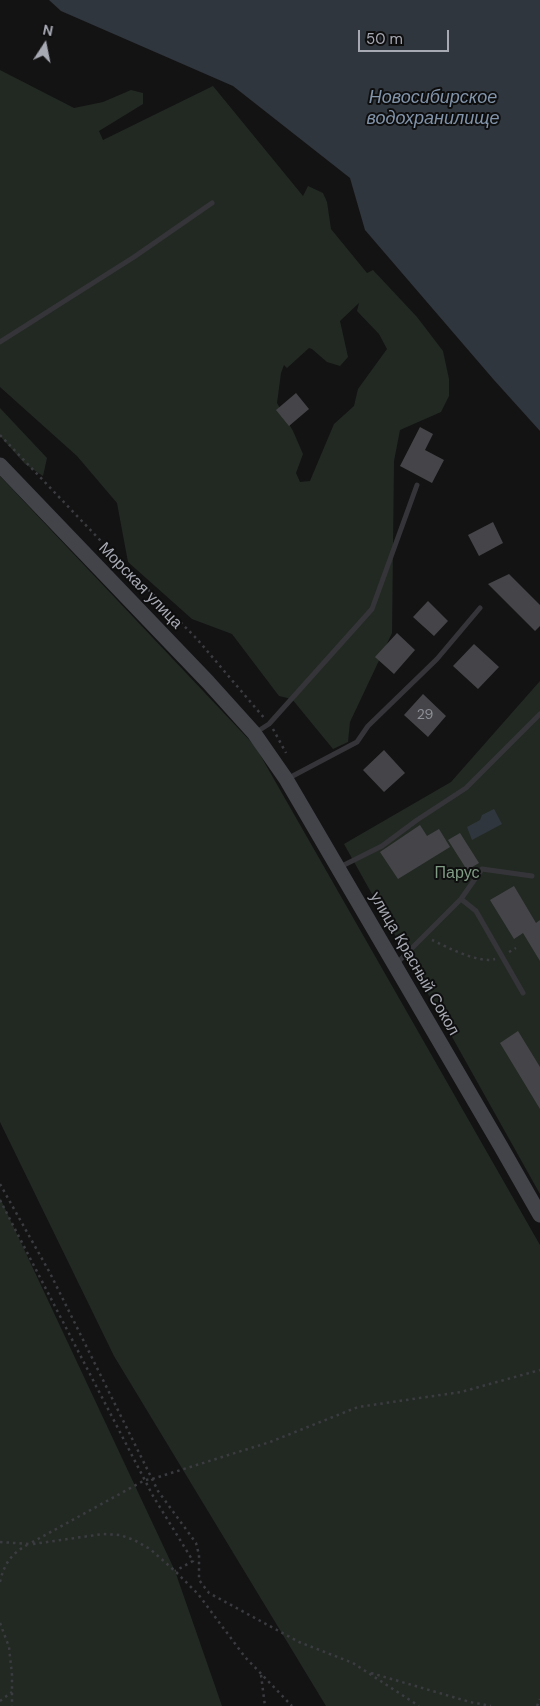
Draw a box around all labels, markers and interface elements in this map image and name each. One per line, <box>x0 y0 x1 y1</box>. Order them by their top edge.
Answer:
north arrow <box>20 20 70 70</box>
text: N <box>41 20 55 40</box>
scale bar <box>360 20 451 52</box>
text: 50 m <box>366 29 403 49</box>
water label: Новосибирское водохранилище <box>366 87 500 130</box>
street label: Морская улица <box>94 539 186 633</box>
house number: 29 <box>417 707 433 723</box>
park label: Парус <box>435 864 479 884</box>
street label: улица Красный Сокол <box>365 889 463 1039</box>

